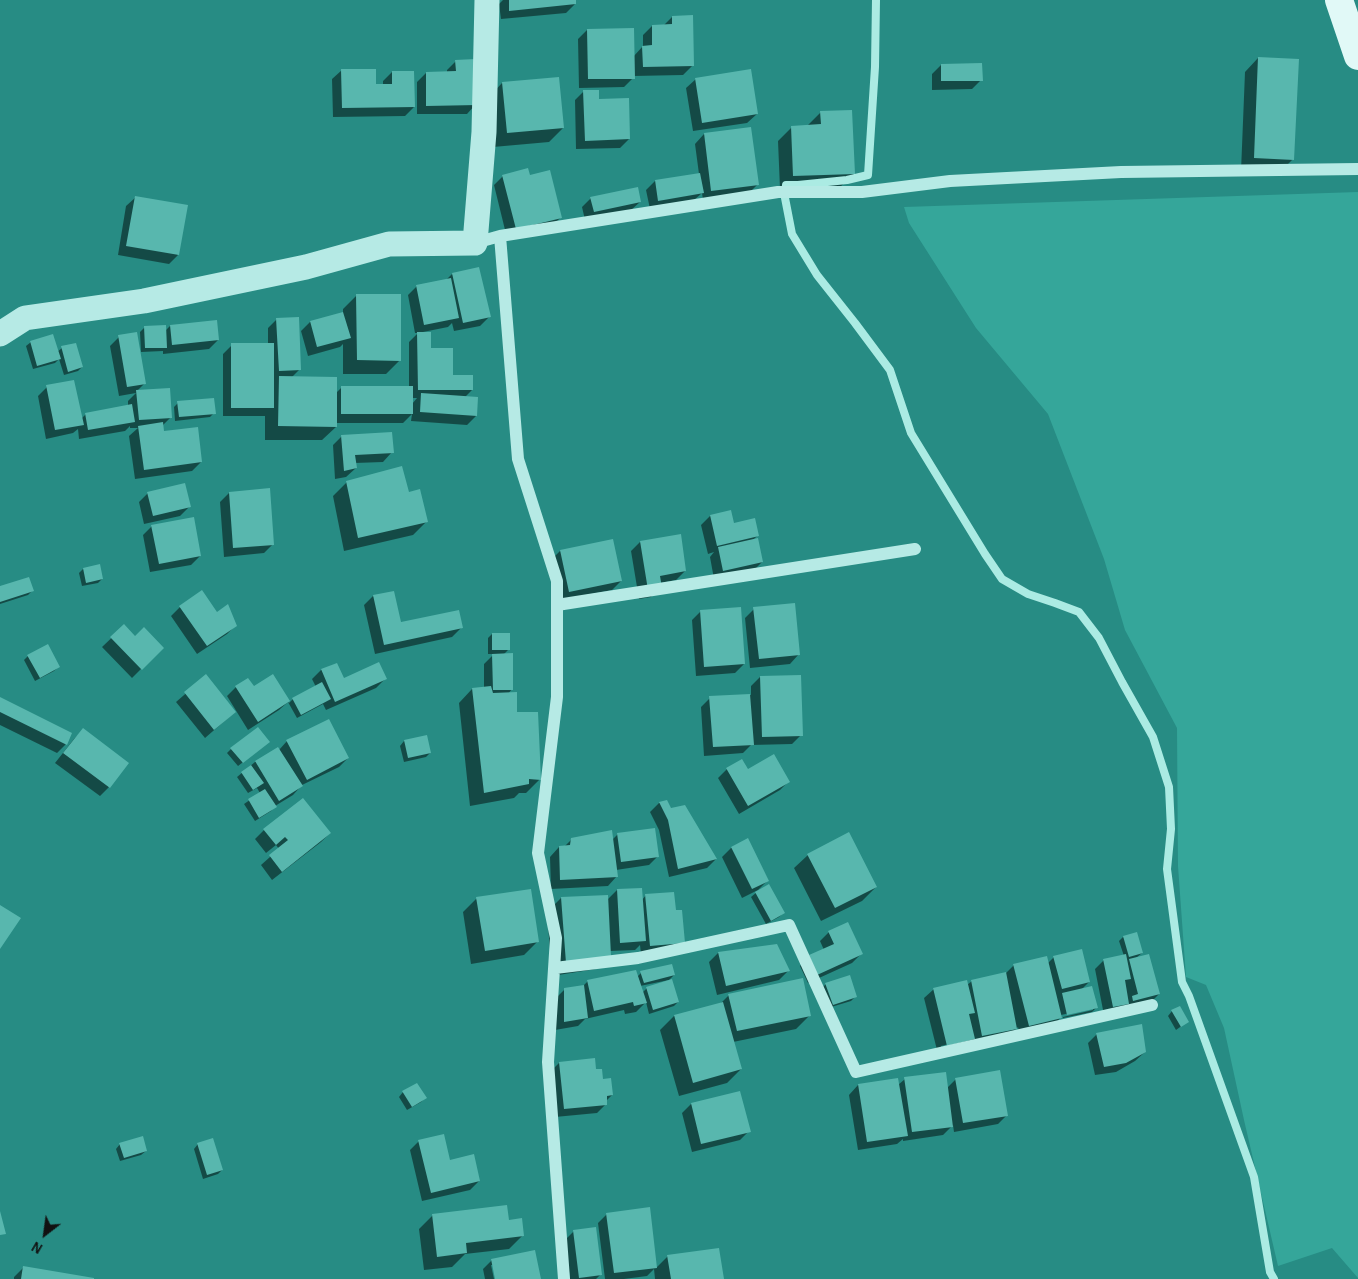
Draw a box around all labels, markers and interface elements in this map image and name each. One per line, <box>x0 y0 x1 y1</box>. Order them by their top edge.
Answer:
north arrow <box>20 1209 70 1259</box>
text: N <box>30 1238 45 1255</box>

